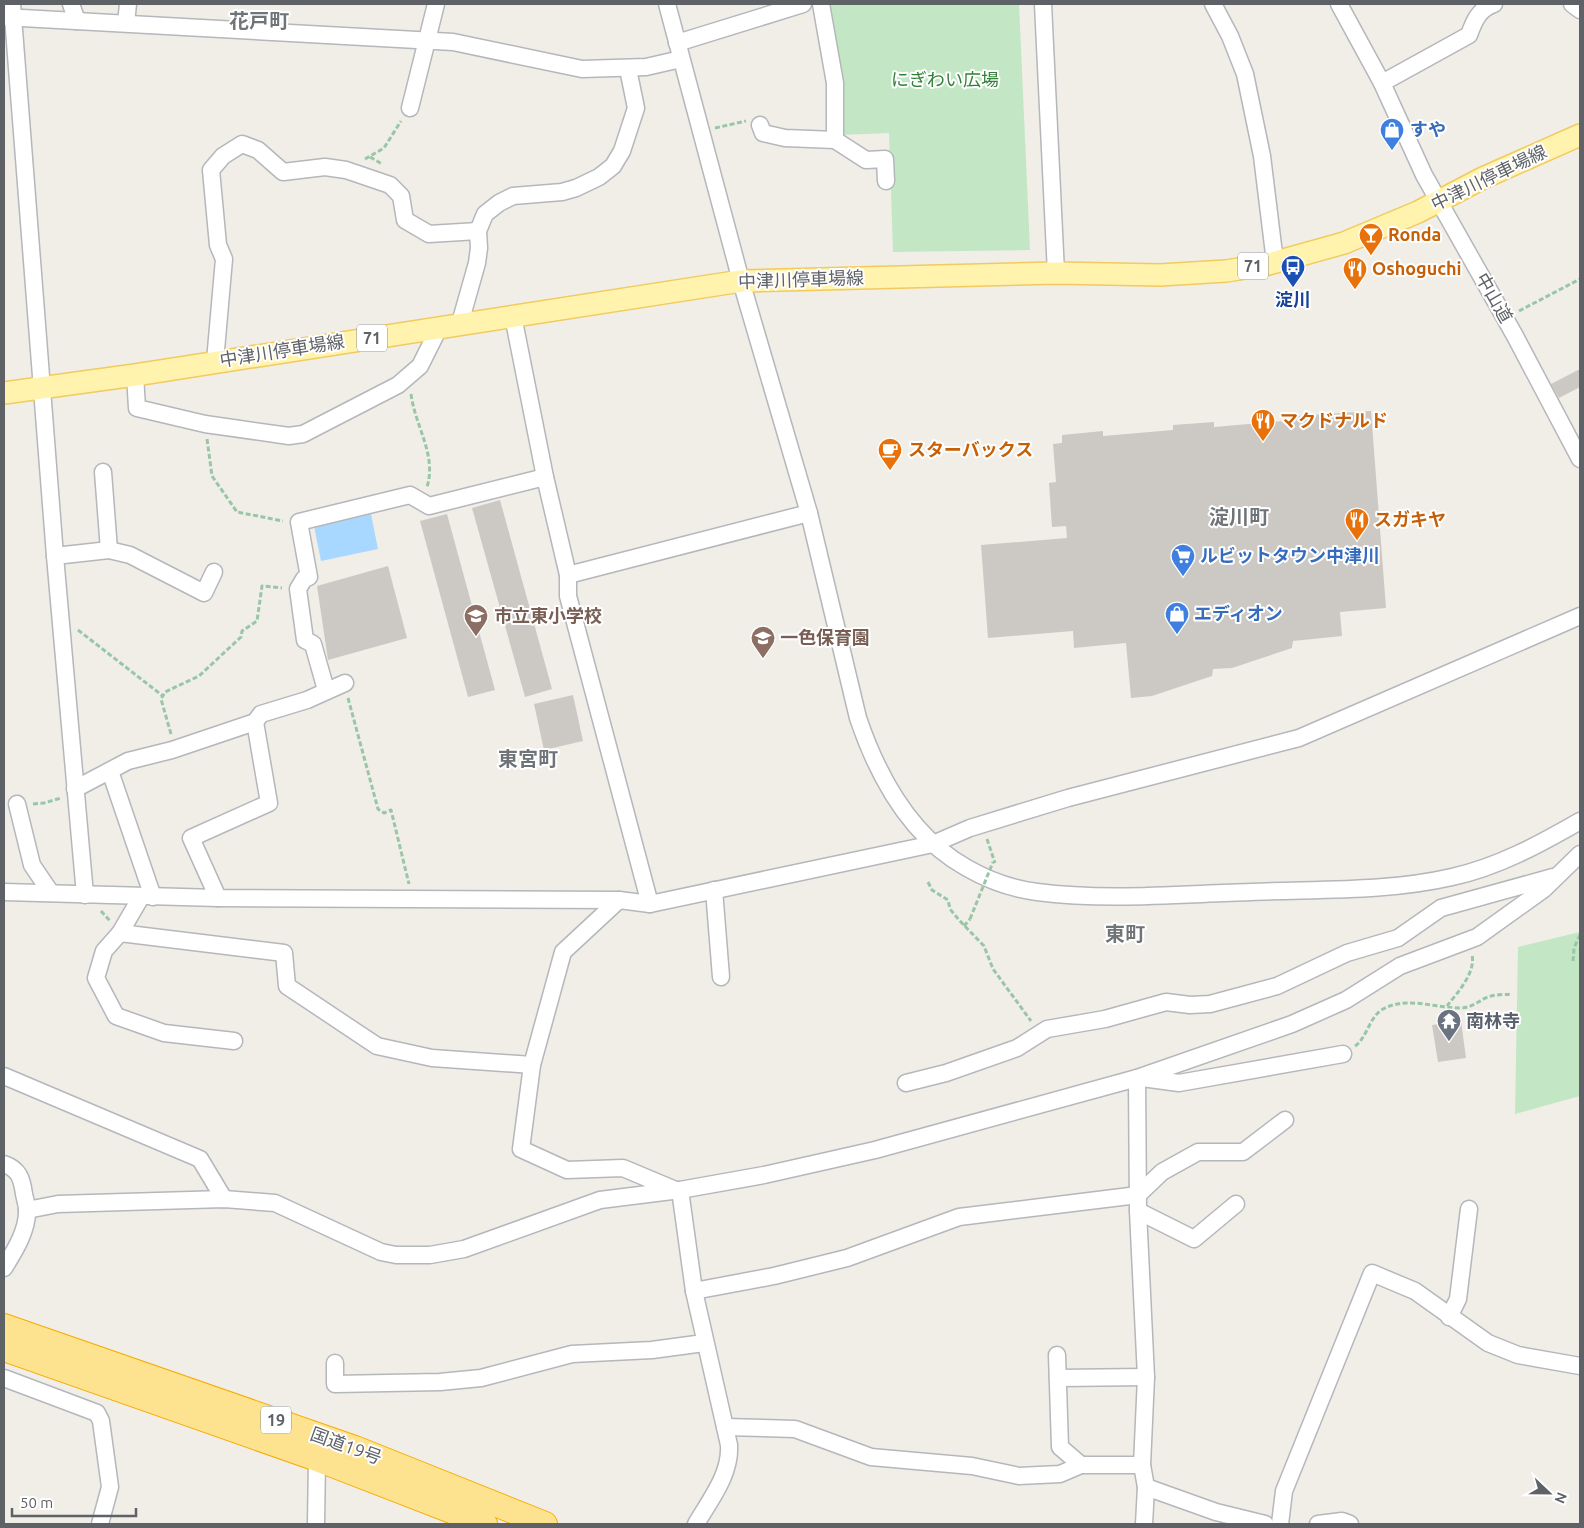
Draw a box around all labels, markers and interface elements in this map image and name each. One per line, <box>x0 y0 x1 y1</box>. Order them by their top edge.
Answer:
district label: 花戸町 <box>229 9 289 32</box>
park label: にぎわい広場 <box>891 69 999 89</box>
shop icon: すや <box>1379 117 1405 151</box>
place label: すや <box>1410 119 1446 139</box>
street label: 中津川停車場線 <box>1428 140 1550 214</box>
bar icon: Ronda <box>1358 222 1384 256</box>
place label: Ronda <box>1388 224 1441 244</box>
road number: 71 <box>1238 252 1268 280</box>
bus stop icon: 淀川 <box>1280 254 1306 288</box>
restaurant icon: Oshoguchi <box>1342 256 1368 290</box>
place label: Oshoguchi <box>1372 258 1462 278</box>
street label: 中津川停車場線 <box>738 267 864 291</box>
street label: 中山道 <box>1473 269 1517 326</box>
place label: 淀川 <box>1275 289 1311 309</box>
road number: 71 <box>357 324 387 352</box>
street label: 中津川停車場線 <box>218 330 346 370</box>
restaurant icon: マクドナルド <box>1250 408 1276 442</box>
place label: マクドナルド <box>1280 410 1388 430</box>
cafe icon: スターバックス <box>877 437 903 471</box>
place label: スターバックス <box>908 439 1033 459</box>
district label: 淀川町 <box>1209 505 1269 528</box>
restaurant icon: スガキヤ <box>1344 507 1370 541</box>
place label: スガキヤ <box>1374 509 1446 529</box>
supermarket icon: ルビットタウン中津川 <box>1170 543 1196 577</box>
place label: ルビットタウン中津川 <box>1200 545 1380 565</box>
shop icon: エディオン <box>1164 601 1190 635</box>
school or university icon: 市立東小学校 <box>463 603 489 637</box>
place label: エディオン <box>1194 603 1283 623</box>
place label: 市立東小学校 <box>494 605 602 625</box>
school or university icon: 一色保育園 <box>750 625 776 659</box>
place label: 一色保育園 <box>780 627 870 647</box>
district label: 東宮町 <box>498 747 558 770</box>
district label: 東町 <box>1105 922 1145 945</box>
temple icon: 南林寺 <box>1436 1008 1462 1042</box>
place label: 南林寺 <box>1466 1010 1520 1030</box>
road number: 19 <box>261 1406 291 1434</box>
street label: 国道19号 <box>308 1423 385 1467</box>
north arrow <box>1524 1468 1574 1518</box>
scale bar <box>12 1486 136 1518</box>
text: N <box>1552 1490 1570 1506</box>
text: 50 m <box>20 1494 53 1511</box>

